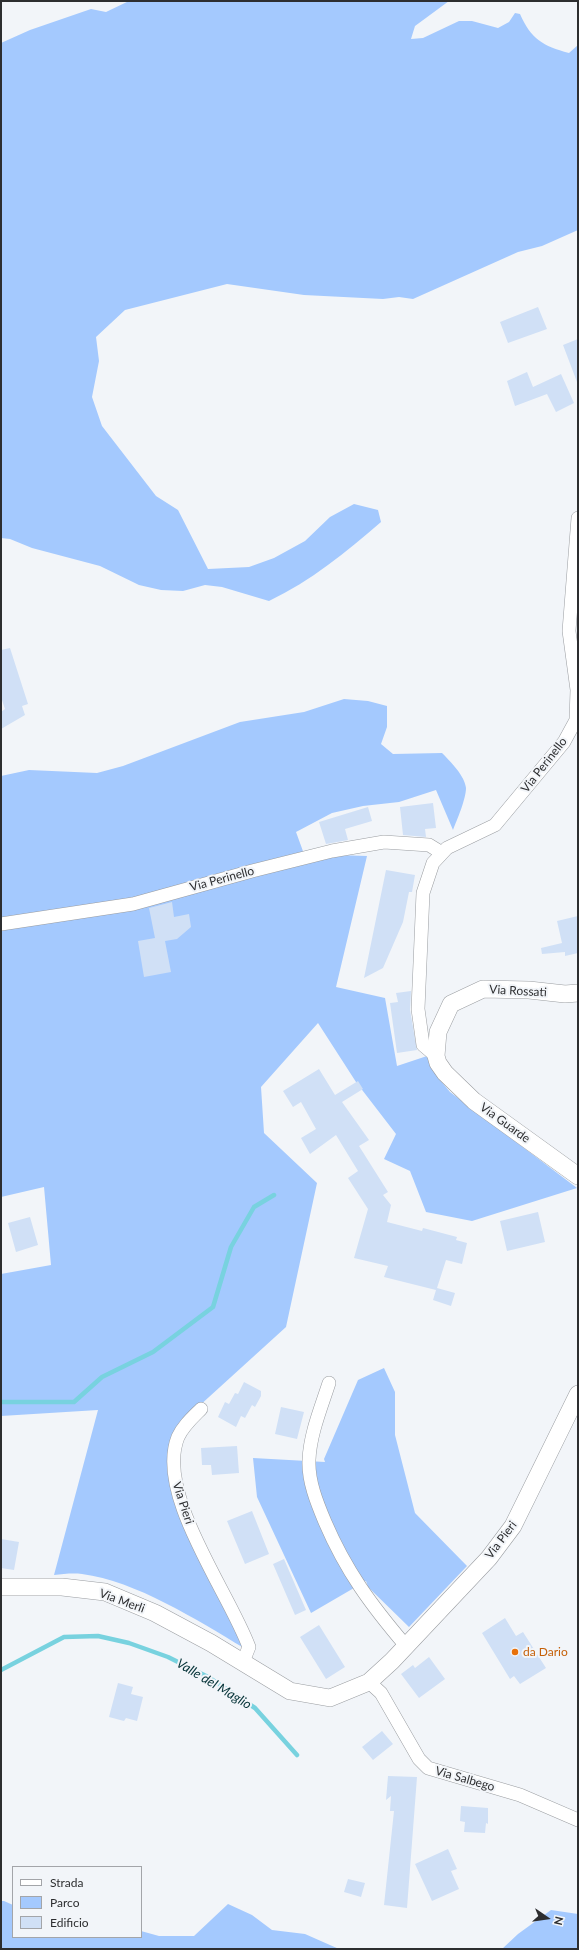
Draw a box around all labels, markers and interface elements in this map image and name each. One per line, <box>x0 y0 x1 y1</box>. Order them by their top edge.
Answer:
street label: Via Perinello <box>518 735 570 795</box>
street label: Via Perinello <box>188 864 256 894</box>
street label: Via Rossati <box>489 982 547 1000</box>
street label: Via Guarde <box>477 1100 533 1146</box>
street label: Via Pieri <box>169 1480 197 1526</box>
street label: Via Pieri <box>482 1518 520 1562</box>
street label: Via Merli <box>97 1586 147 1616</box>
place label: da Dario <box>523 1645 568 1659</box>
marker: da Dario <box>510 1647 520 1657</box>
water label: Valle del Maglio <box>174 1656 254 1712</box>
street label: Via Salbego <box>434 1764 496 1794</box>
legend <box>12 1866 142 1938</box>
text: Strada <box>50 1875 83 1890</box>
text: Parco <box>50 1895 80 1910</box>
north arrow <box>527 1898 567 1938</box>
text: Edificio <box>50 1915 89 1930</box>
text: N <box>552 1915 566 1926</box>

